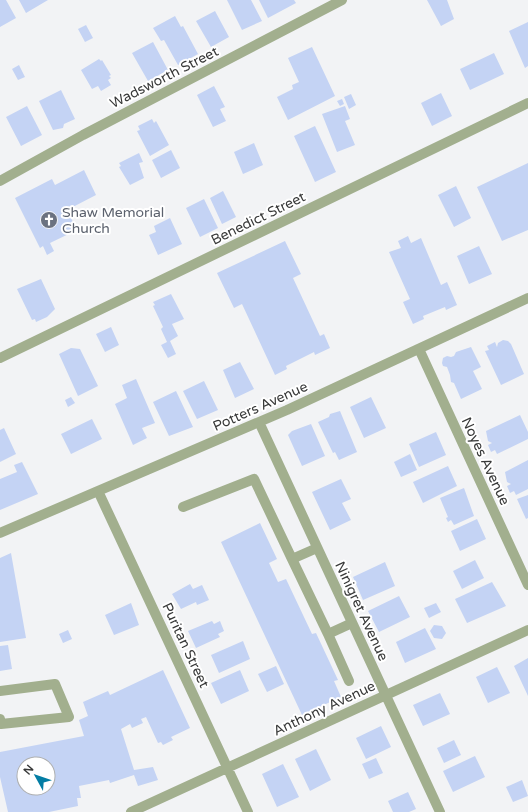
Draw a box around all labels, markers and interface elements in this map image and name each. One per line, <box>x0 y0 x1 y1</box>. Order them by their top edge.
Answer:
street label: Wadsworth Street <box>107 42 222 112</box>
street label: Benedict Street <box>208 188 309 249</box>
place label: Shaw Memorial Church <box>62 204 164 237</box>
church icon: Shaw Memorial Church <box>39 210 59 230</box>
street label: Potters Avenue <box>210 378 310 435</box>
street label: Noyes Avenue <box>458 414 513 508</box>
street label: Ninigret Avenue <box>331 559 392 664</box>
street label: Puritan Street <box>158 600 213 691</box>
street label: Anthony Avenue <box>270 677 378 740</box>
north arrow <box>16 756 56 796</box>
text: N <box>21 762 37 777</box>

